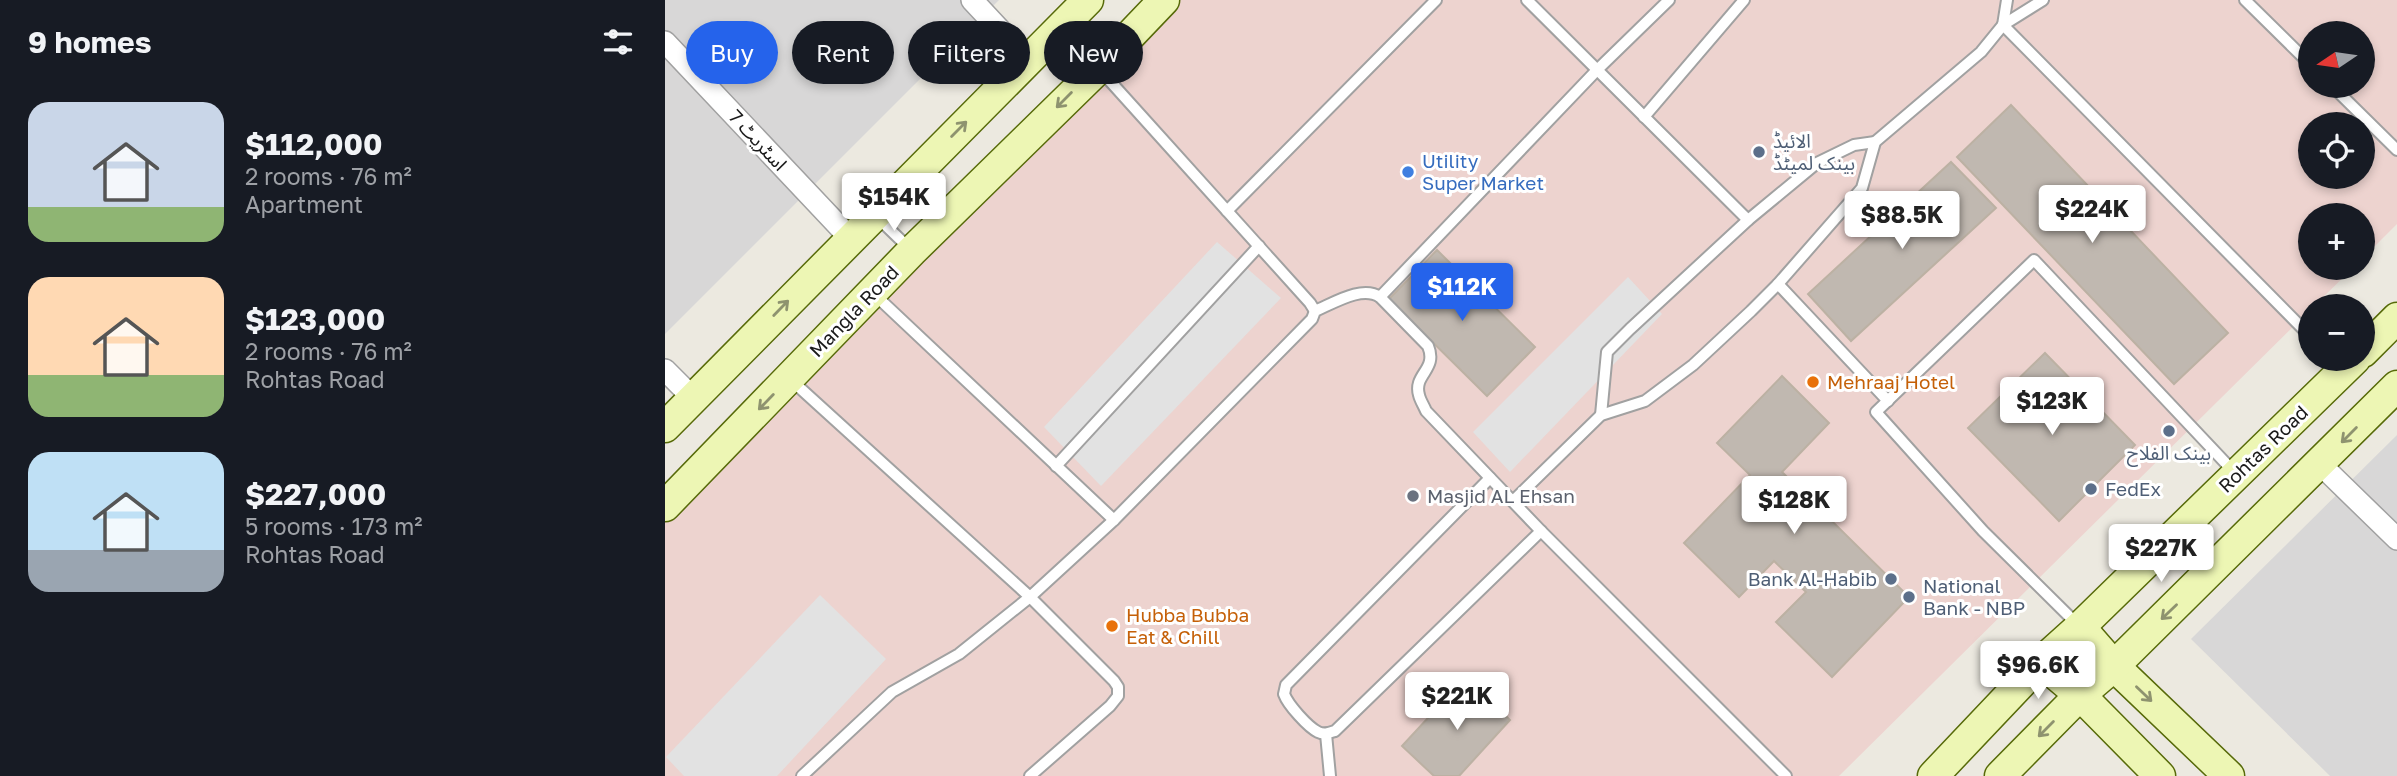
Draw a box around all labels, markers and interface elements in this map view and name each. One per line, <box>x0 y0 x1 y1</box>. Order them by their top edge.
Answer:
chip: Buy <box>686 21 778 84</box>
chip: Rent <box>792 21 894 84</box>
chip: Filters <box>908 21 1030 84</box>
chip: New <box>1044 21 1143 84</box>
north arrow <box>2298 21 2375 98</box>
map controls <box>2298 21 2375 371</box>
icon: filters <box>599 23 637 61</box>
text: 9 homes <box>28 24 151 60</box>
one-way arrow <box>1055 92 1072 109</box>
street label: اسٹریٹ 7 <box>724 104 792 176</box>
button: locate <box>2298 112 2375 189</box>
one-way arrow <box>951 121 968 138</box>
text: $112,000 <box>245 126 382 162</box>
place label: الائیڈ بینک لمیٹڈ <box>1773 129 1855 174</box>
icon: home <box>84 130 168 214</box>
marker: الائیڈ بینک لمیٹڈ <box>1751 144 1767 160</box>
place label: Utility Super Market <box>1422 149 1544 194</box>
text: 2 rooms · 76 m² <box>245 162 412 190</box>
marker: Utility Super Market <box>1400 164 1416 180</box>
pin: $154K <box>845 174 943 233</box>
text: $154K <box>858 182 930 210</box>
pin: $224K <box>2043 186 2141 245</box>
text: Apartment <box>245 190 363 218</box>
pin: $88.5K <box>1845 191 1959 251</box>
text: $224K <box>2055 194 2129 222</box>
text: $88.5K <box>1861 200 1943 228</box>
button: + <box>2298 203 2375 280</box>
street label: Mangla Road <box>804 260 903 361</box>
pin: $112K <box>1413 264 1511 323</box>
text: $112K <box>1427 272 1497 300</box>
button: − <box>2298 294 2375 371</box>
one-way arrow <box>773 300 790 317</box>
text: $123,000 <box>245 301 385 337</box>
icon: home <box>84 305 168 389</box>
text: 2 rooms · 76 m² <box>245 337 412 365</box>
text: Rohtas Road <box>245 365 385 393</box>
place label: Mehraaj Hotel <box>1827 370 1955 393</box>
marker: Mehraaj Hotel <box>1805 374 1821 390</box>
pin: $123K <box>2003 378 2101 437</box>
text: $123K <box>2016 386 2088 414</box>
one-way arrow <box>758 393 775 410</box>
street label: Rohtas Road <box>2213 400 2312 497</box>
marker: بینک الفلاح <box>2161 423 2177 439</box>
one-way arrow <box>2341 426 2358 443</box>
place label: بینک الفلاح <box>2127 441 2211 467</box>
text: $227,000 <box>245 476 386 512</box>
pin: $128K <box>1745 476 1843 536</box>
place label: FedEx <box>2105 477 2161 500</box>
icon: home <box>84 480 168 564</box>
marker: FedEx <box>2083 481 2099 497</box>
place label: Masjid AL Ehsan <box>1427 484 1575 507</box>
text: $128K <box>1758 485 1830 513</box>
marker: Masjid AL Ehsan <box>1405 488 1421 504</box>
text: 5 rooms · 173 m² <box>245 512 423 540</box>
pin: $227K <box>2112 524 2210 584</box>
text: $227K <box>2125 533 2197 561</box>
text: Rohtas Road <box>245 540 385 568</box>
place label: Bank Al-Habib <box>1748 567 1877 590</box>
marker: Bank Al-Habib <box>1883 571 1899 587</box>
place label: National Bank - NBP <box>1923 574 2025 619</box>
marker: National Bank - NBP <box>1901 589 1917 605</box>
place label: Hubba Bubba Eat & Chill <box>1126 603 1249 648</box>
one-way arrow <box>2161 603 2178 620</box>
marker: Hubba Bubba Eat & Chill <box>1104 618 1120 634</box>
pin: $96.6K <box>1981 642 2095 701</box>
text: $96.6K <box>1996 650 2080 678</box>
pin: $221K <box>1408 672 1506 732</box>
text: $221K <box>1421 681 1493 709</box>
one-way arrow <box>2135 686 2152 703</box>
one-way arrow <box>2038 721 2055 738</box>

